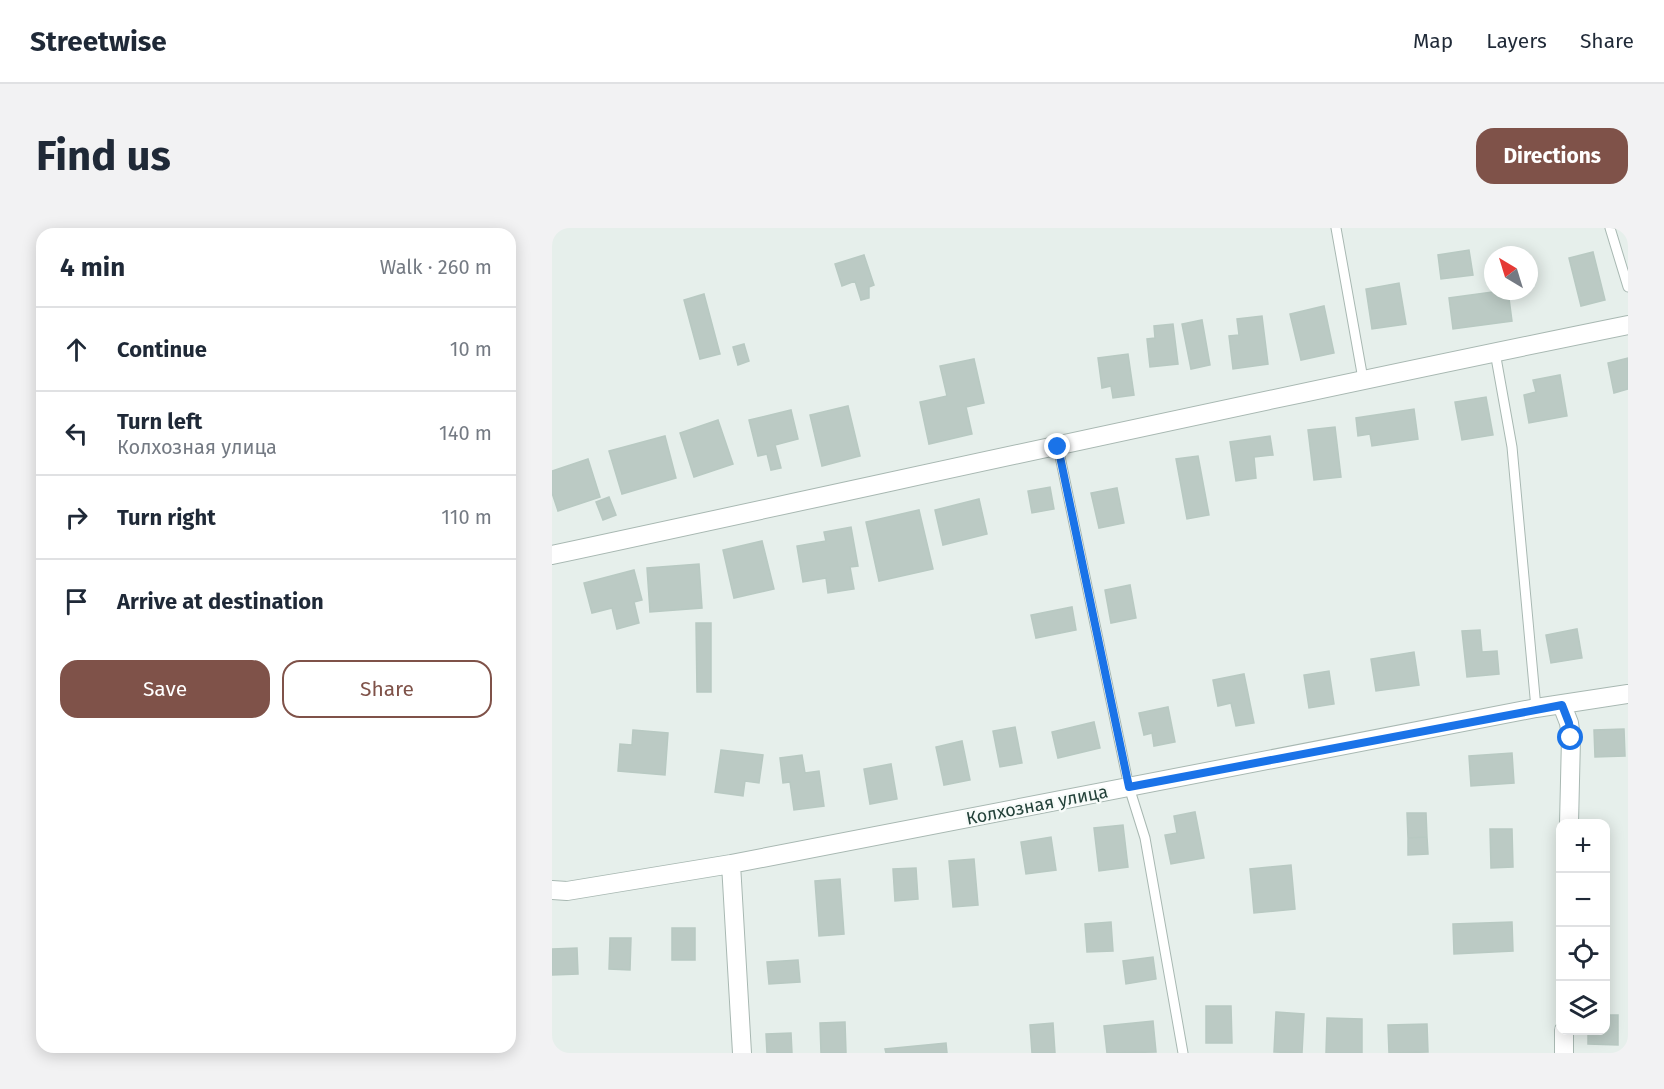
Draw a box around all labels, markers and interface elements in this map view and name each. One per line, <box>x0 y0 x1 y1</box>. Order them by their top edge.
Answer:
text: Streetwise <box>30 25 167 58</box>
text: Map <box>1413 28 1453 54</box>
text: Layers <box>1486 28 1547 54</box>
text: Share <box>1580 28 1634 54</box>
button: Directions <box>1476 128 1628 184</box>
text: Find us <box>36 131 171 181</box>
north arrow <box>1484 246 1538 300</box>
text: 4 min <box>60 252 125 283</box>
text: Walk · 260 m <box>380 255 492 279</box>
icon: ahead <box>60 333 93 366</box>
text: Continue <box>117 336 207 363</box>
text: 10 m <box>450 337 492 361</box>
text: Turn left <box>117 408 202 435</box>
icon: left <box>60 417 93 450</box>
text: 140 m <box>439 421 492 445</box>
route end <box>1044 433 1070 459</box>
text: Колхозная улица <box>117 435 277 459</box>
icon: right <box>60 501 93 534</box>
text: Turn right <box>117 504 216 531</box>
text: 110 m <box>441 505 492 529</box>
icon: arrive <box>60 585 93 618</box>
text: Arrive at destination <box>117 588 324 615</box>
button: Save <box>60 660 270 718</box>
button: Share <box>282 660 492 718</box>
route start <box>1557 724 1583 750</box>
street label: Колхозная улица <box>964 780 1110 830</box>
map controls <box>1556 819 1610 1035</box>
button: + <box>1556 819 1610 873</box>
button: − <box>1556 873 1610 927</box>
button: locate <box>1556 927 1610 981</box>
button: layers <box>1556 981 1610 1035</box>

